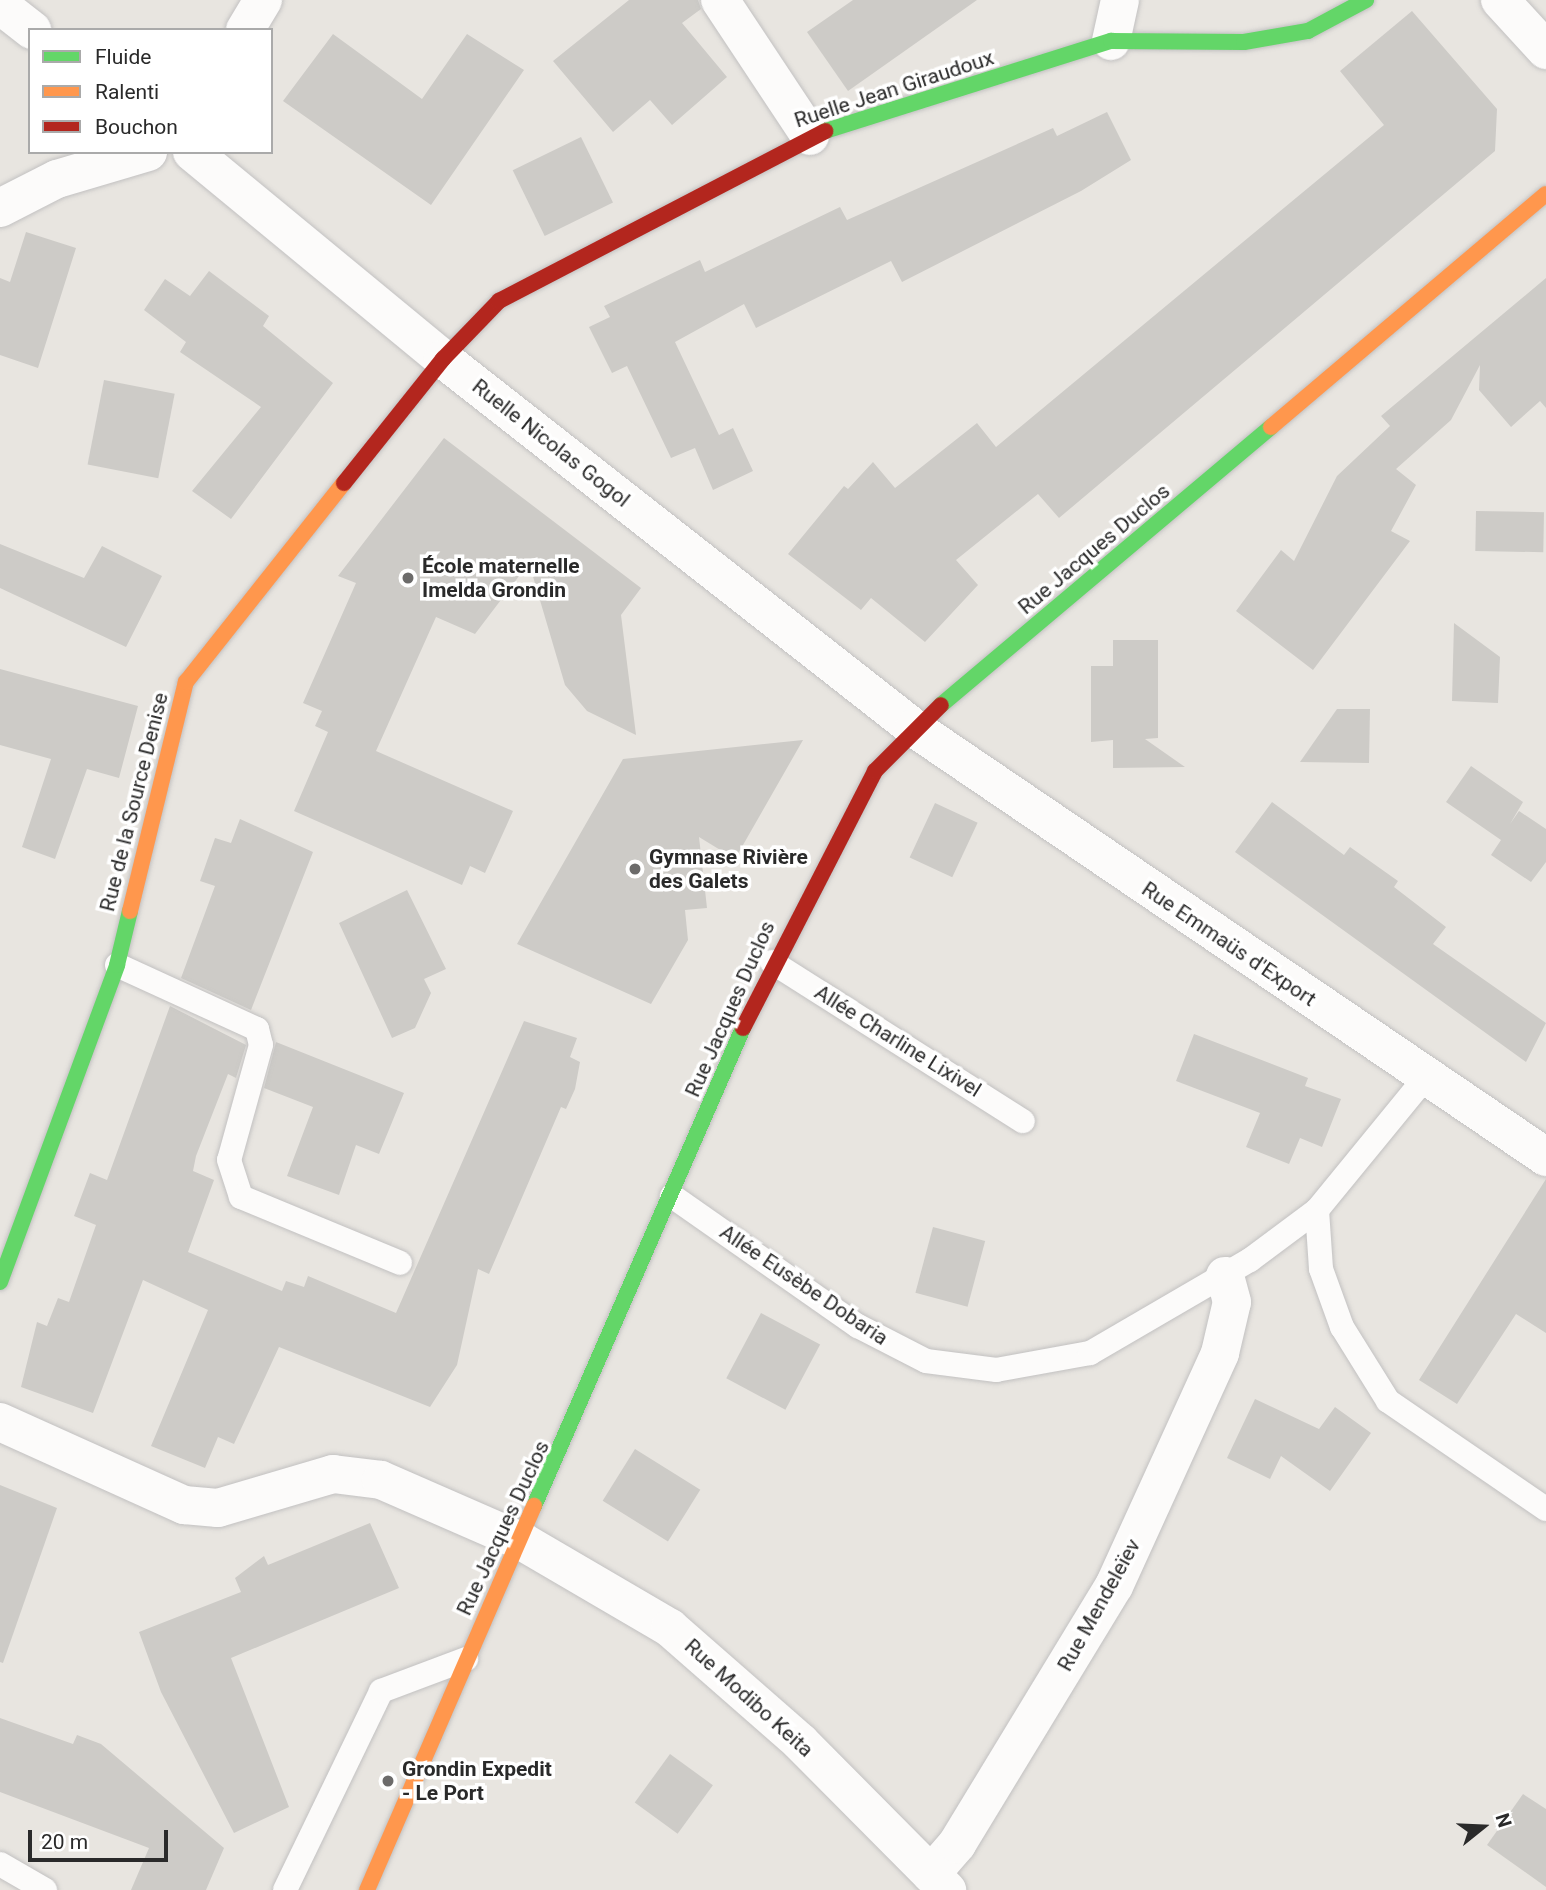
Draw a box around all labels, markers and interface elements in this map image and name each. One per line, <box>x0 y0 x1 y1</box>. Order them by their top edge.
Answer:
legend <box>28 28 273 154</box>
text: Fluide <box>95 45 151 69</box>
street label: Ruelle Jean Giraudoux <box>791 45 997 133</box>
text: Ralenti <box>95 80 159 104</box>
text: Bouchon <box>95 115 178 139</box>
street label: Ruelle Nicolas Gogol <box>467 374 635 512</box>
street label: Rue Jacques Duclos <box>1013 478 1175 620</box>
place label: École maternelle Imelda Grondin <box>422 553 580 603</box>
marker: École maternelle Imelda Grondin <box>400 570 416 586</box>
street label: Rue de la Source Denise <box>95 690 173 914</box>
place label: Gymnase Rivière des Galets <box>649 844 808 894</box>
marker: Gymnase Rivière des Galets <box>627 861 643 877</box>
street label: Rue Emmaüs d'Export <box>1137 876 1321 1012</box>
street label: Rue Jacques Duclos <box>680 917 780 1101</box>
street label: Allée Charline Lixivel <box>810 980 986 1102</box>
street label: Allée Eusèbe Dobaria <box>715 1219 893 1351</box>
street label: Rue Jacques Duclos <box>451 1437 555 1619</box>
street label: Rue Mendeleïev <box>1052 1534 1146 1676</box>
street label: Rue Modibo Keita <box>679 1634 819 1762</box>
place label: Grondin Expedit - Le Port <box>402 1756 552 1806</box>
marker: Grondin Expedit - Le Port <box>380 1773 396 1789</box>
north arrow <box>1448 1792 1518 1862</box>
text: N <box>1490 1810 1516 1830</box>
scale bar <box>32 1816 172 1860</box>
text: 20 m <box>41 1830 88 1854</box>

